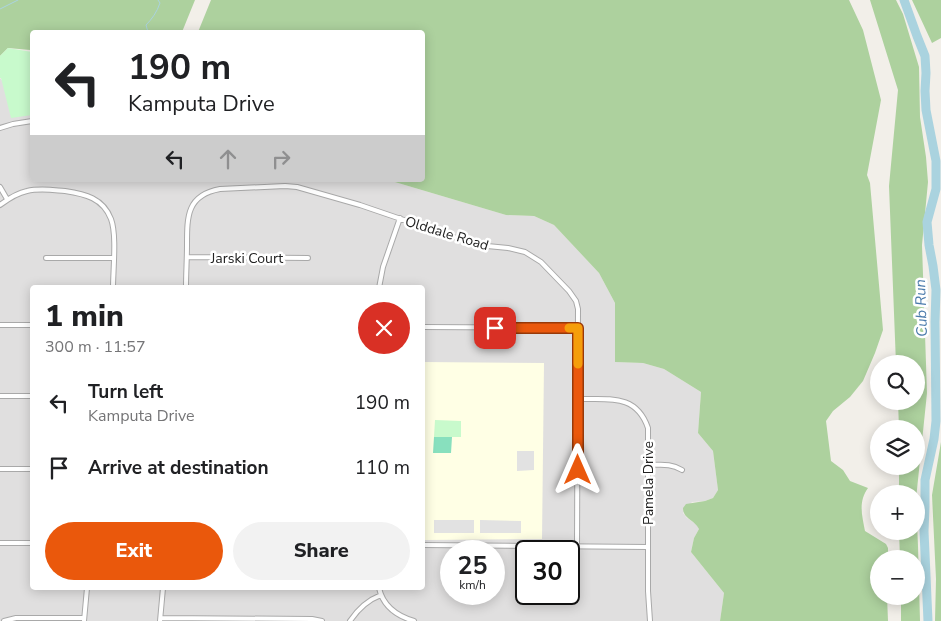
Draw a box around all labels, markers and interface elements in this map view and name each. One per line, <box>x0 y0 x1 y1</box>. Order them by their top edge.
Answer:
text: 190 m <box>128 44 231 91</box>
icon: left <box>45 50 110 115</box>
text: Kamputa Drive <box>128 89 275 119</box>
icon: left <box>161 145 189 173</box>
icon: ahead <box>214 145 242 173</box>
icon: right <box>267 145 295 173</box>
street label: Olddale Road <box>403 212 491 255</box>
street label: Jarski Court <box>210 249 283 268</box>
water label: Cub Run <box>910 279 932 337</box>
text: 1 min <box>45 296 124 337</box>
button: close <box>358 302 410 354</box>
pin <box>474 307 516 349</box>
icon: arrive <box>481 314 509 342</box>
text: 300 m · 11:57 <box>45 336 146 358</box>
map controls <box>870 355 925 605</box>
button: search <box>870 355 925 410</box>
text: Turn left <box>88 379 163 405</box>
icon: left <box>45 389 73 417</box>
text: 190 m <box>355 390 410 416</box>
text: Kamputa Drive <box>88 405 195 427</box>
button: layers <box>870 420 925 475</box>
street label: Pamela Drive <box>639 441 658 525</box>
position arrow <box>551 443 603 495</box>
icon: arrive <box>45 454 73 482</box>
text: Arrive at destination <box>88 455 269 481</box>
text: 110 m <box>355 455 410 481</box>
button: + <box>870 485 925 540</box>
button: Exit <box>45 522 223 580</box>
button: Share <box>233 522 410 580</box>
speed limit sign: 30 <box>515 540 580 605</box>
text: 25 <box>457 549 488 583</box>
button: − <box>870 550 925 605</box>
text: km/h <box>459 577 486 593</box>

